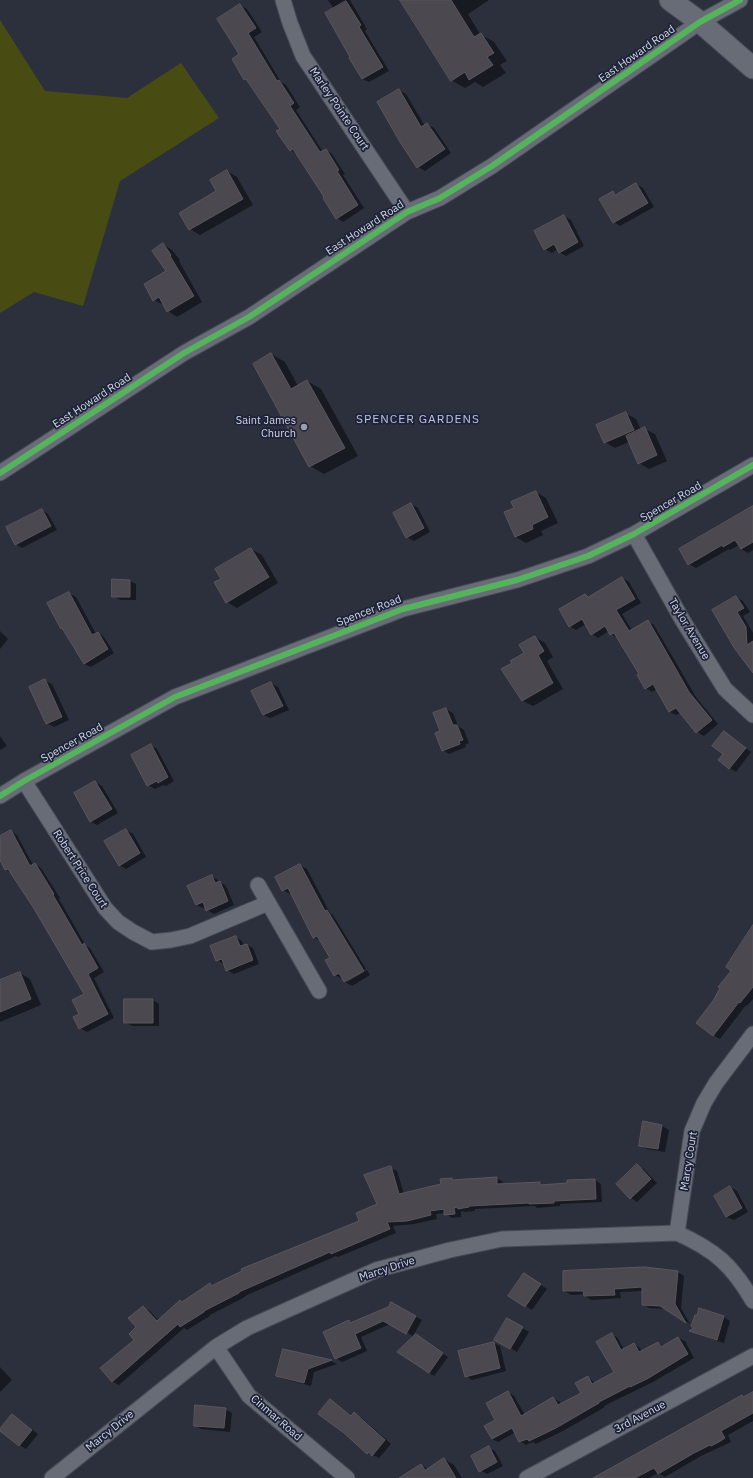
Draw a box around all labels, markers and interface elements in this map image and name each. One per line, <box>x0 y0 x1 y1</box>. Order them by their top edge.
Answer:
street label: East Howard Road <box>596 23 678 85</box>
street label: Marley Pointe Court <box>306 65 372 153</box>
street label: East Howard Road <box>324 198 406 258</box>
street label: East Howard Road <box>51 371 133 431</box>
district label: SPENCER GARDENS <box>356 413 480 427</box>
place label: Saint James Church <box>236 414 296 440</box>
marker: Saint James Church <box>299 422 309 432</box>
street label: Spencer Road <box>638 479 704 525</box>
street label: Spencer Road <box>335 593 403 629</box>
street label: Taylor Avenue <box>665 596 713 662</box>
street label: Spencer Road <box>39 721 105 765</box>
street label: Robert Price Court <box>50 827 110 911</box>
street label: Marcy Court <box>678 1131 700 1191</box>
street label: Marcy Drive <box>357 1254 417 1284</box>
street label: Cinmar Road <box>248 1392 304 1444</box>
street label: 3rd Avenue <box>612 1398 668 1436</box>
street label: Marcy Drive <box>83 1408 137 1454</box>

